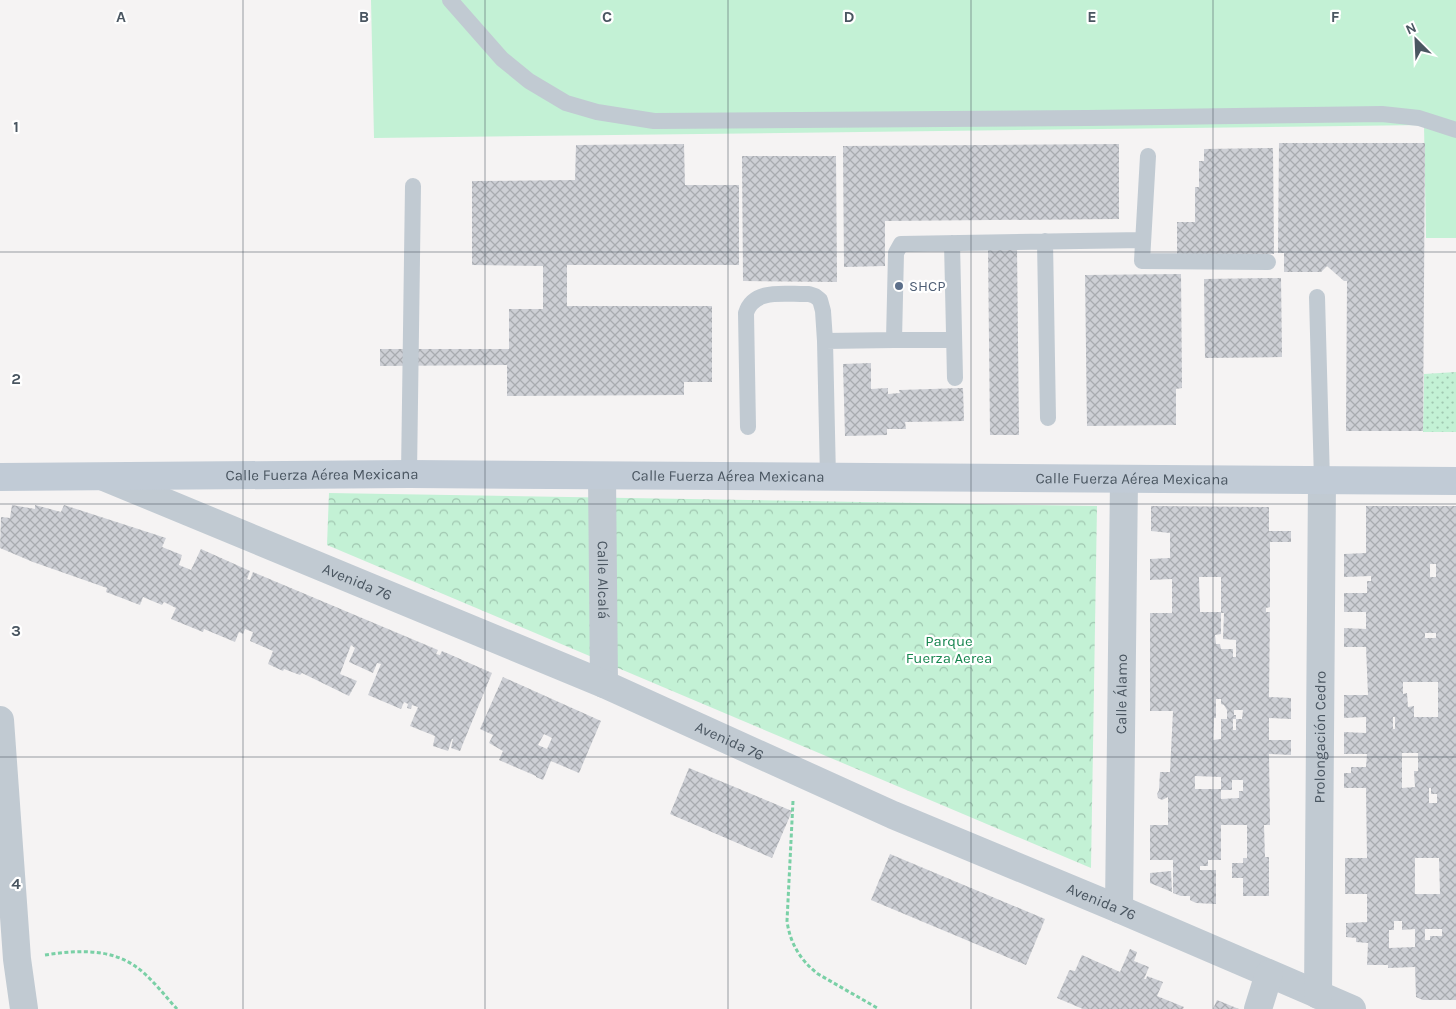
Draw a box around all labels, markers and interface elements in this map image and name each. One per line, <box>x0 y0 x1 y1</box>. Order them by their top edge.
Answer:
text: A <box>116 7 126 26</box>
text: B <box>359 7 369 26</box>
text: C <box>602 7 612 26</box>
text: D <box>844 7 855 26</box>
text: E <box>1087 7 1097 26</box>
text: F <box>1331 7 1340 26</box>
north arrow <box>1391 15 1441 65</box>
text: N <box>1403 19 1419 38</box>
text: 1 <box>13 117 19 136</box>
place label: SHCP <box>909 277 946 295</box>
marker: SHCP <box>893 280 905 292</box>
text: 2 <box>11 369 21 388</box>
street label: Calle Fuerza Aérea Mexicana <box>225 465 419 484</box>
street label: Calle Fuerza Aérea Mexicana <box>631 466 825 486</box>
street label: Calle Fuerza Aérea Mexicana <box>1035 469 1229 488</box>
street label: Calle Alcalá <box>594 541 612 619</box>
street label: Avenida 76 <box>320 559 395 604</box>
text: 3 <box>11 621 21 640</box>
park label: Parque Fuerza Aerea <box>906 632 992 667</box>
street label: Calle Álamo <box>1112 654 1131 734</box>
street label: Prolongación Cedro <box>1310 671 1330 803</box>
street label: Avenida 76 <box>692 718 767 764</box>
text: 4 <box>11 874 21 893</box>
street label: Avenida 76 <box>1064 879 1139 924</box>

